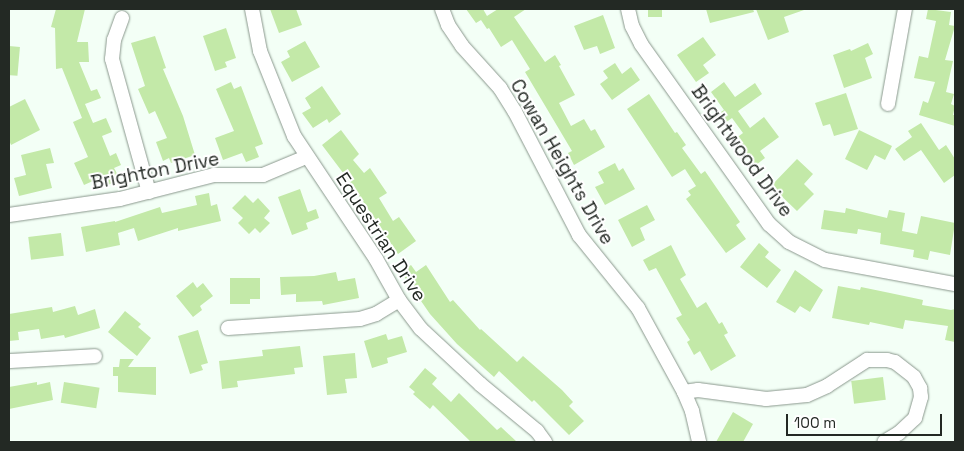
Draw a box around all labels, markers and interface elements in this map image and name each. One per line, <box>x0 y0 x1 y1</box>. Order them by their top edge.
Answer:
street label: Cowan Heights Drive <box>505 75 619 249</box>
street label: Brightwood Drive <box>686 80 798 222</box>
street label: Brighton Drive <box>89 147 221 195</box>
street label: Equestrian Drive <box>331 168 431 306</box>
scale bar <box>789 404 945 436</box>
text: 100 m <box>794 413 836 432</box>

